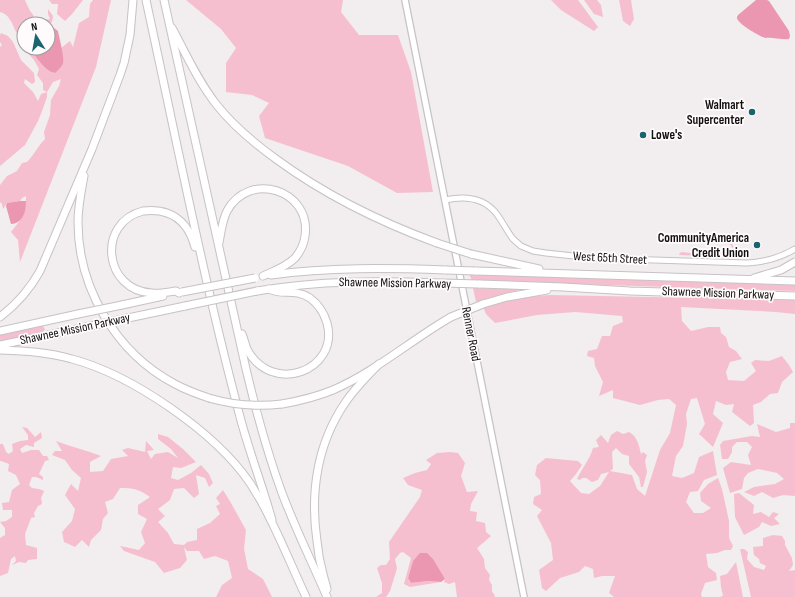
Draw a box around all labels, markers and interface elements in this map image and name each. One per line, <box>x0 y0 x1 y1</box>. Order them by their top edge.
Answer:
north arrow <box>16 16 56 56</box>
text: N <box>30 20 38 34</box>
place label: Walmart Supercenter <box>687 97 745 128</box>
marker: Walmart Supercenter <box>747 107 757 117</box>
place label: Lowe's <box>651 127 682 143</box>
marker: Lowe's <box>638 130 648 140</box>
place label: CommunityAmerica Credit Union <box>658 230 749 261</box>
marker: CommunityAmerica Credit Union <box>752 240 762 250</box>
street label: West 65th Street <box>573 248 647 268</box>
street label: Shawnee Mission Parkway <box>339 274 451 292</box>
street label: Shawnee Mission Parkway <box>662 283 774 303</box>
street label: Renner Road <box>458 306 484 362</box>
street label: Shawnee Mission Parkway <box>18 309 132 349</box>

